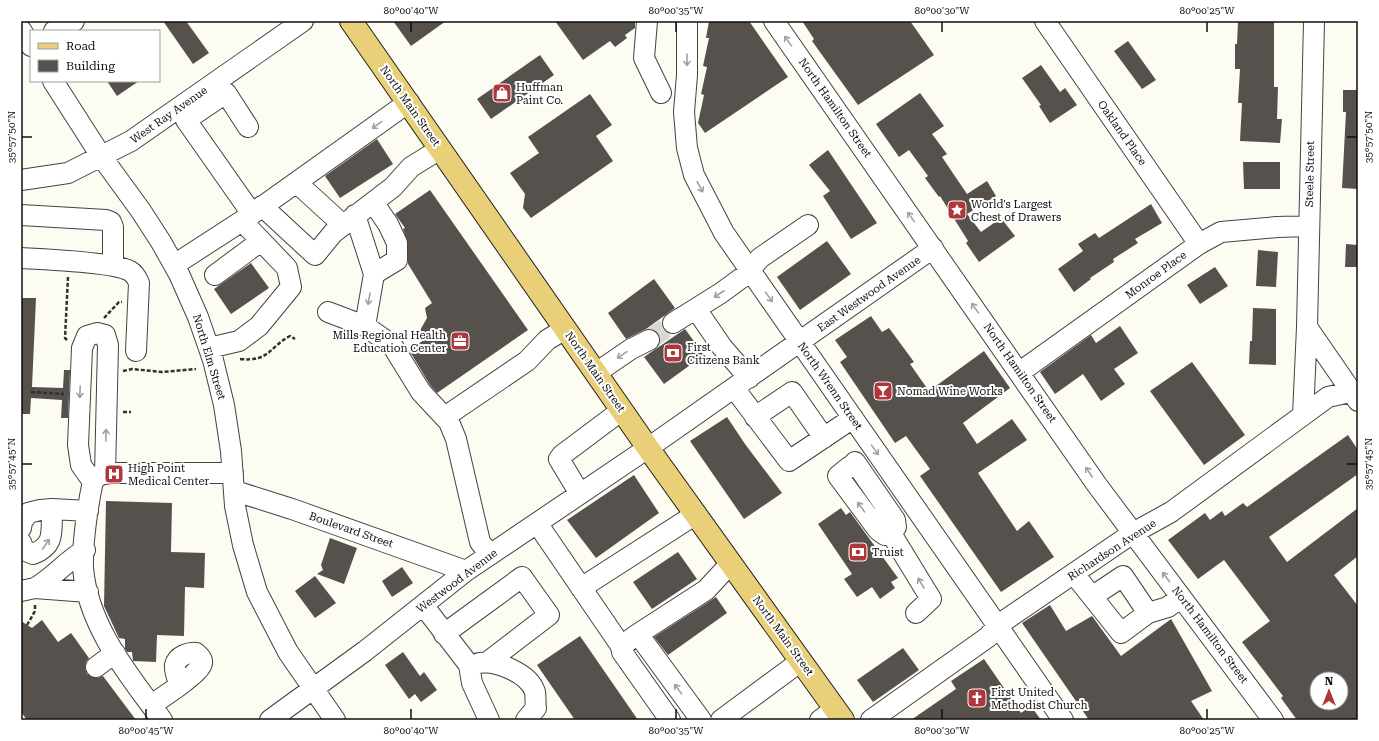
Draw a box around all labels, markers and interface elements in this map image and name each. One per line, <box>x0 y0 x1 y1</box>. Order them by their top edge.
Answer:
text: 80°00'40"W <box>384 5 439 16</box>
text: 80°00'35"W <box>649 5 704 16</box>
text: 80°00'30"W <box>915 5 970 16</box>
text: 80°00'25"W <box>1180 5 1235 16</box>
legend <box>30 30 160 82</box>
one-way arrow <box>784 36 792 47</box>
text: Road <box>66 39 96 53</box>
one-way arrow <box>683 53 691 66</box>
street label: North Hamilton Street <box>796 56 874 160</box>
text: Building <box>66 59 115 73</box>
street label: North Main Street <box>377 63 443 149</box>
place label: Huffman Paint Co. <box>516 81 563 107</box>
shop icon: Huffman Paint Co. <box>491 82 513 104</box>
street label: West Ray Avenue <box>128 84 210 146</box>
street label: Oakland Place <box>1095 98 1149 168</box>
text: 35°57'50"N <box>6 111 17 163</box>
text: 35°57'50"N <box>1363 111 1374 163</box>
one-way arrow <box>372 121 383 129</box>
street label: Steele Street <box>1303 141 1317 207</box>
one-way arrow <box>697 181 705 193</box>
place label: World's Largest Chest of Drawers <box>971 198 1061 224</box>
place icon: World's Largest Chest of Drawers <box>946 199 968 221</box>
one-way arrow <box>907 211 915 222</box>
street label: Monroe Place <box>1123 248 1189 302</box>
street label: East Westwood Avenue <box>815 253 923 335</box>
one-way arrow <box>714 290 725 298</box>
one-way arrow <box>365 292 373 305</box>
one-way arrow <box>765 292 773 303</box>
one-way arrow <box>971 303 979 314</box>
street label: North Elm Street <box>190 313 228 401</box>
street label: North Hamilton Street <box>981 321 1059 425</box>
place label: Mills Regional Health Education Center <box>332 329 446 355</box>
street label: North Main Street <box>562 329 628 415</box>
office icon: Mills Regional Health Education Center <box>449 330 471 352</box>
street label: North Wrenn Street <box>795 340 865 432</box>
place label: First Citizens Bank <box>687 341 760 367</box>
bank icon: First Citizens Bank <box>662 342 684 364</box>
one-way arrow <box>617 351 628 359</box>
bar icon: Nomad Wine Works <box>872 380 894 402</box>
one-way arrow <box>76 385 84 398</box>
place label: Nomad Wine Works <box>897 385 1003 398</box>
one-way arrow <box>102 429 110 442</box>
text: 35°57'45"N <box>6 438 17 490</box>
text: 35°57'45"N <box>1363 438 1374 490</box>
one-way arrow <box>871 444 879 455</box>
place label: High Point Medical Center <box>128 462 209 488</box>
hospital icon: High Point Medical Center <box>103 463 125 485</box>
one-way arrow <box>1085 467 1093 478</box>
one-way arrow <box>857 502 865 513</box>
street label: Boulevard Street <box>307 509 395 551</box>
street label: Richardson Avenue <box>1065 516 1159 584</box>
one-way arrow <box>43 538 51 550</box>
bank icon: Truist <box>847 541 869 563</box>
street label: Westwood Avenue <box>414 546 500 616</box>
place label: Truist <box>872 546 904 559</box>
one-way arrow <box>1162 571 1170 582</box>
one-way arrow <box>917 577 925 589</box>
street label: North Hamilton Street <box>1169 584 1251 686</box>
street label: North Main Street <box>750 594 816 678</box>
north arrow <box>1309 671 1349 711</box>
text: N <box>1325 675 1334 688</box>
one-way arrow <box>674 683 682 694</box>
place label: First United Methodist Church <box>991 686 1088 712</box>
church icon: First United Methodist Church <box>966 687 988 709</box>
text: 80°00'45"W <box>119 725 174 736</box>
text: 80°00'40"W <box>384 725 439 736</box>
text: 80°00'35"W <box>649 725 704 736</box>
text: 80°00'30"W <box>915 725 970 736</box>
text: 80°00'25"W <box>1180 725 1235 736</box>

